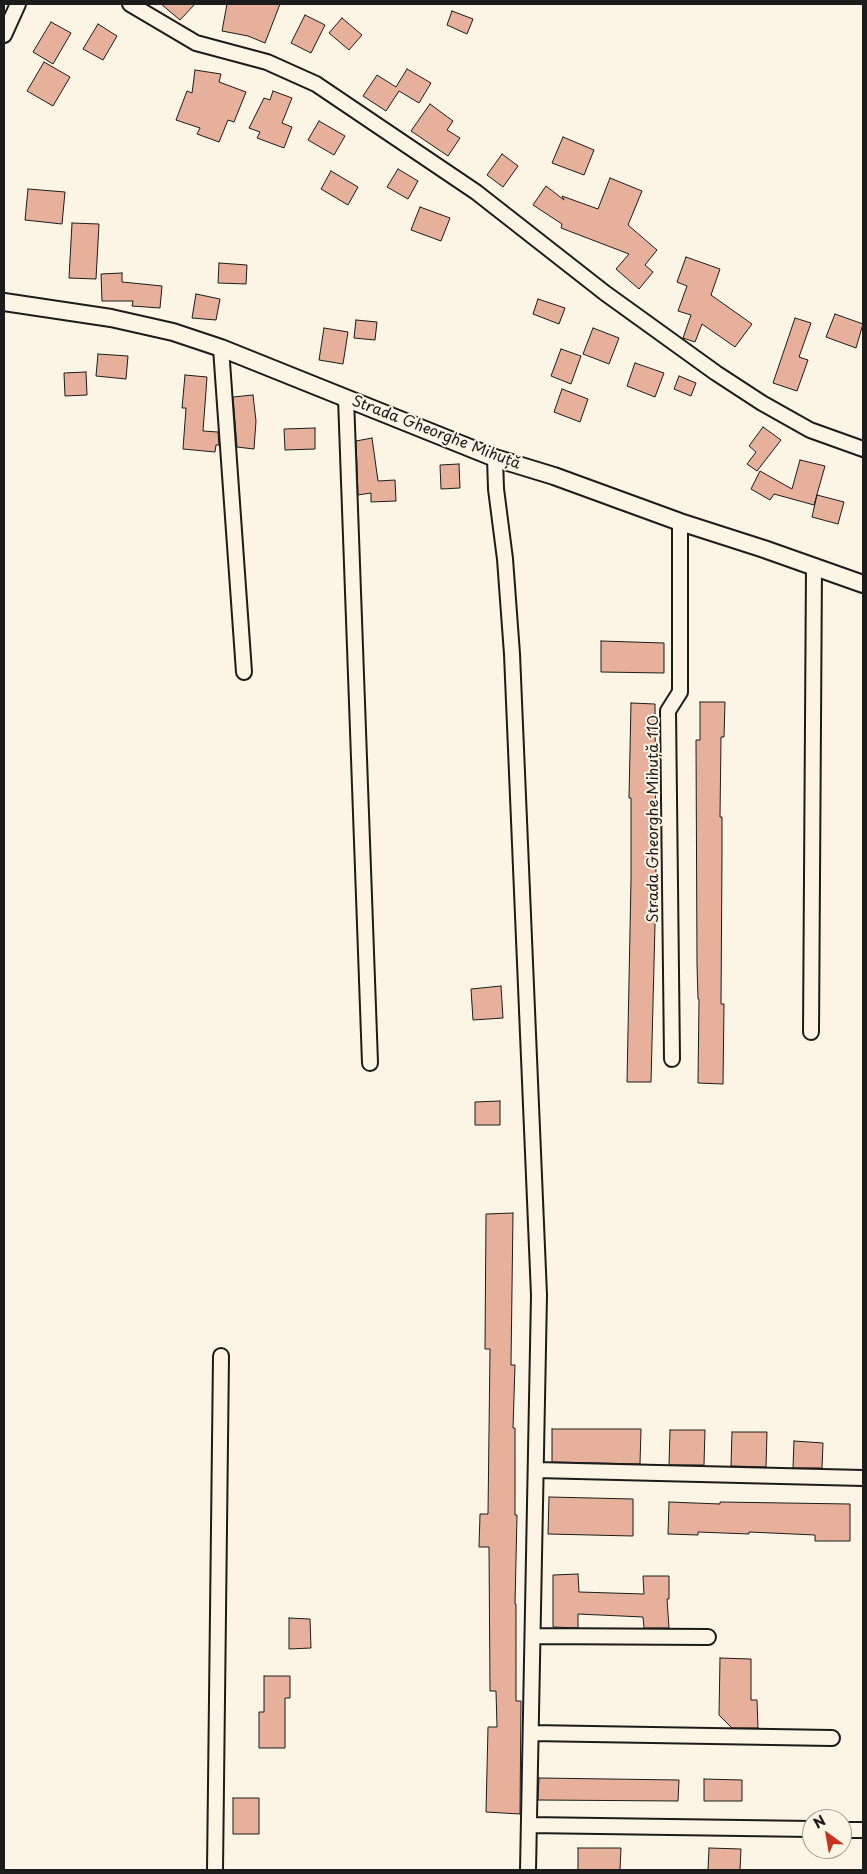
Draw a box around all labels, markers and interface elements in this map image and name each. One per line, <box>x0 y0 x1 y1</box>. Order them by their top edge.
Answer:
street label: Strada Gheorghe Mihuță <box>349 392 523 474</box>
street label: Strada Gheorghe Mihuță 110 <box>645 715 663 923</box>
north arrow <box>802 1809 852 1859</box>
text: N <box>809 1810 830 1834</box>

